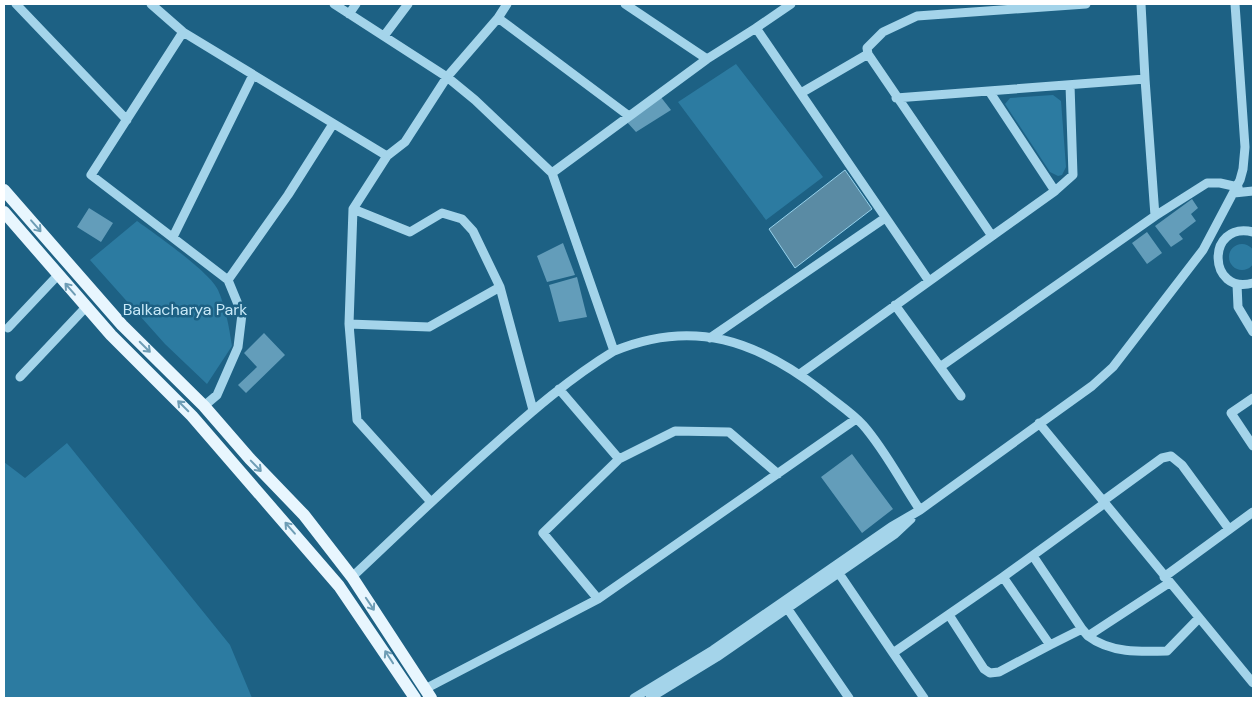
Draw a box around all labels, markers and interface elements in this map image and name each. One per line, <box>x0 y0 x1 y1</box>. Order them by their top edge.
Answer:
one-way arrow <box>30 220 42 233</box>
one-way arrow <box>65 283 76 296</box>
park label: Balkacharya Park <box>123 299 247 320</box>
one-way arrow <box>138 341 151 353</box>
one-way arrow <box>177 401 189 413</box>
one-way arrow <box>250 459 262 472</box>
one-way arrow <box>284 522 296 535</box>
one-way arrow <box>365 597 375 611</box>
one-way arrow <box>383 651 393 665</box>

